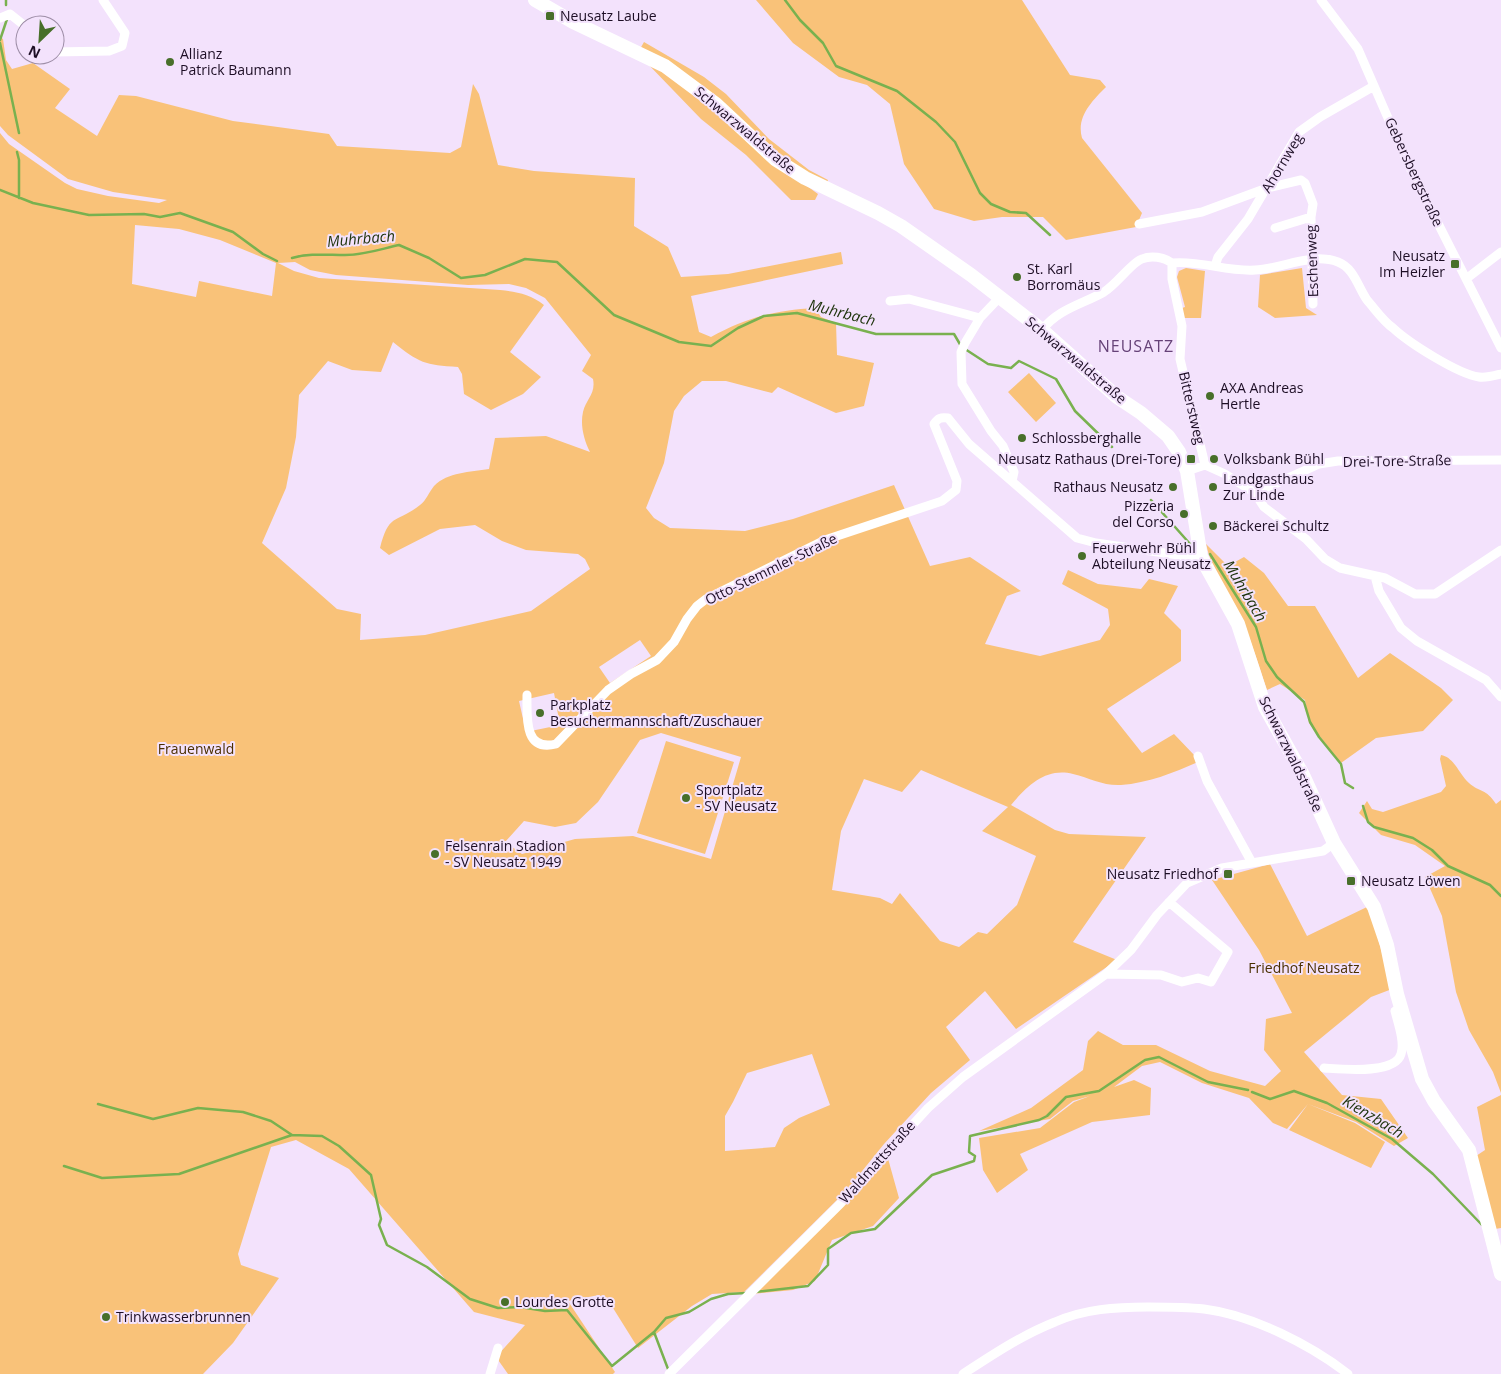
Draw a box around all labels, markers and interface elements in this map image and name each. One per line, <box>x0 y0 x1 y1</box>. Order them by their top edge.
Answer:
place label: Neusatz Laube <box>560 6 657 25</box>
marker: Neusatz Laube <box>544 10 556 22</box>
north arrow <box>15 15 65 65</box>
text: N <box>25 41 43 63</box>
place label: Allianz Patrick Baumann <box>180 44 291 79</box>
marker: Allianz Patrick Baumann <box>164 56 176 68</box>
street label: Schwarzwaldstraße <box>691 82 800 178</box>
street label: Gebersbergstraße <box>1381 114 1448 230</box>
street label: Ahornweg <box>1256 129 1307 196</box>
street label: Eschenweg <box>1301 224 1322 298</box>
water label: Muhrbach <box>326 225 396 251</box>
place label: Neusatz Im Heizler <box>1379 246 1445 281</box>
marker: Neusatz Im Heizler <box>1449 258 1461 270</box>
place label: St. Karl Borromäus <box>1027 259 1101 294</box>
marker: St. Karl Borromäus <box>1011 271 1023 283</box>
water label: Muhrbach <box>807 294 878 330</box>
street label: Schwarzwaldstraße <box>1022 312 1131 408</box>
district label: NEUSATZ <box>1098 335 1174 357</box>
street label: Bitterstweg <box>1175 370 1210 447</box>
place label: AXA Andreas Hertle <box>1220 378 1304 413</box>
marker: AXA Andreas Hertle <box>1204 390 1216 402</box>
place label: Schlossberghalle <box>1032 428 1141 447</box>
marker: Schlossberghalle <box>1016 432 1028 444</box>
place label: Neusatz Rathaus (Drei-Tore) <box>998 449 1181 468</box>
place label: Volksbank Bühl <box>1224 449 1324 468</box>
street label: Drei-Tore-Straße <box>1342 450 1452 471</box>
marker: Neusatz Rathaus (Drei-Tore) <box>1185 453 1197 465</box>
marker: Volksbank Bühl <box>1208 453 1220 465</box>
place label: Landgasthaus Zur Linde <box>1223 469 1314 504</box>
place label: Rathaus Neusatz <box>1053 477 1163 496</box>
marker: Rathaus Neusatz <box>1167 481 1179 493</box>
marker: Landgasthaus Zur Linde <box>1207 481 1219 493</box>
place label: Pizzeria del Corso <box>1112 496 1174 531</box>
marker: Pizzeria del Corso <box>1178 508 1190 520</box>
place label: Bäckerei Schultz <box>1223 516 1330 535</box>
marker: Bäckerei Schultz <box>1207 520 1219 532</box>
street label: Otto-Stemmler-Straße <box>702 528 840 609</box>
place label: Feuerwehr Bühl Abteilung Neusatz <box>1092 538 1211 573</box>
marker: Feuerwehr Bühl Abteilung Neusatz <box>1076 550 1088 562</box>
water label: Muhrbach <box>1220 556 1272 625</box>
street label: Schwarzwaldstraße <box>1255 693 1328 815</box>
place label: Parkplatz Besuchermannschaft/Zuschauer <box>550 695 762 730</box>
marker: Parkplatz Besuchermannschaft/Zuschauer <box>534 707 546 719</box>
park label: Frauenwald <box>158 739 234 758</box>
place label: Sportplatz - SV Neusatz <box>696 780 777 815</box>
marker: Sportplatz - SV Neusatz <box>680 792 692 804</box>
place label: Felsenrain Stadion - SV Neusatz 1949 <box>445 836 566 871</box>
marker: Felsenrain Stadion - SV Neusatz 1949 <box>429 848 441 860</box>
place label: Neusatz Friedhof <box>1107 864 1219 883</box>
marker: Neusatz Friedhof <box>1222 868 1234 880</box>
place label: Neusatz Löwen <box>1361 871 1461 890</box>
marker: Neusatz Löwen <box>1345 875 1357 887</box>
park label: Friedhof Neusatz <box>1248 958 1360 977</box>
water label: Kienzbach <box>1339 1090 1408 1142</box>
street label: Waldmattstraße <box>834 1116 919 1207</box>
place label: Lourdes Grotte <box>515 1292 614 1311</box>
marker: Lourdes Grotte <box>499 1296 511 1308</box>
place label: Trinkwasserbrunnen <box>116 1307 251 1326</box>
marker: Trinkwasserbrunnen <box>100 1311 112 1323</box>

